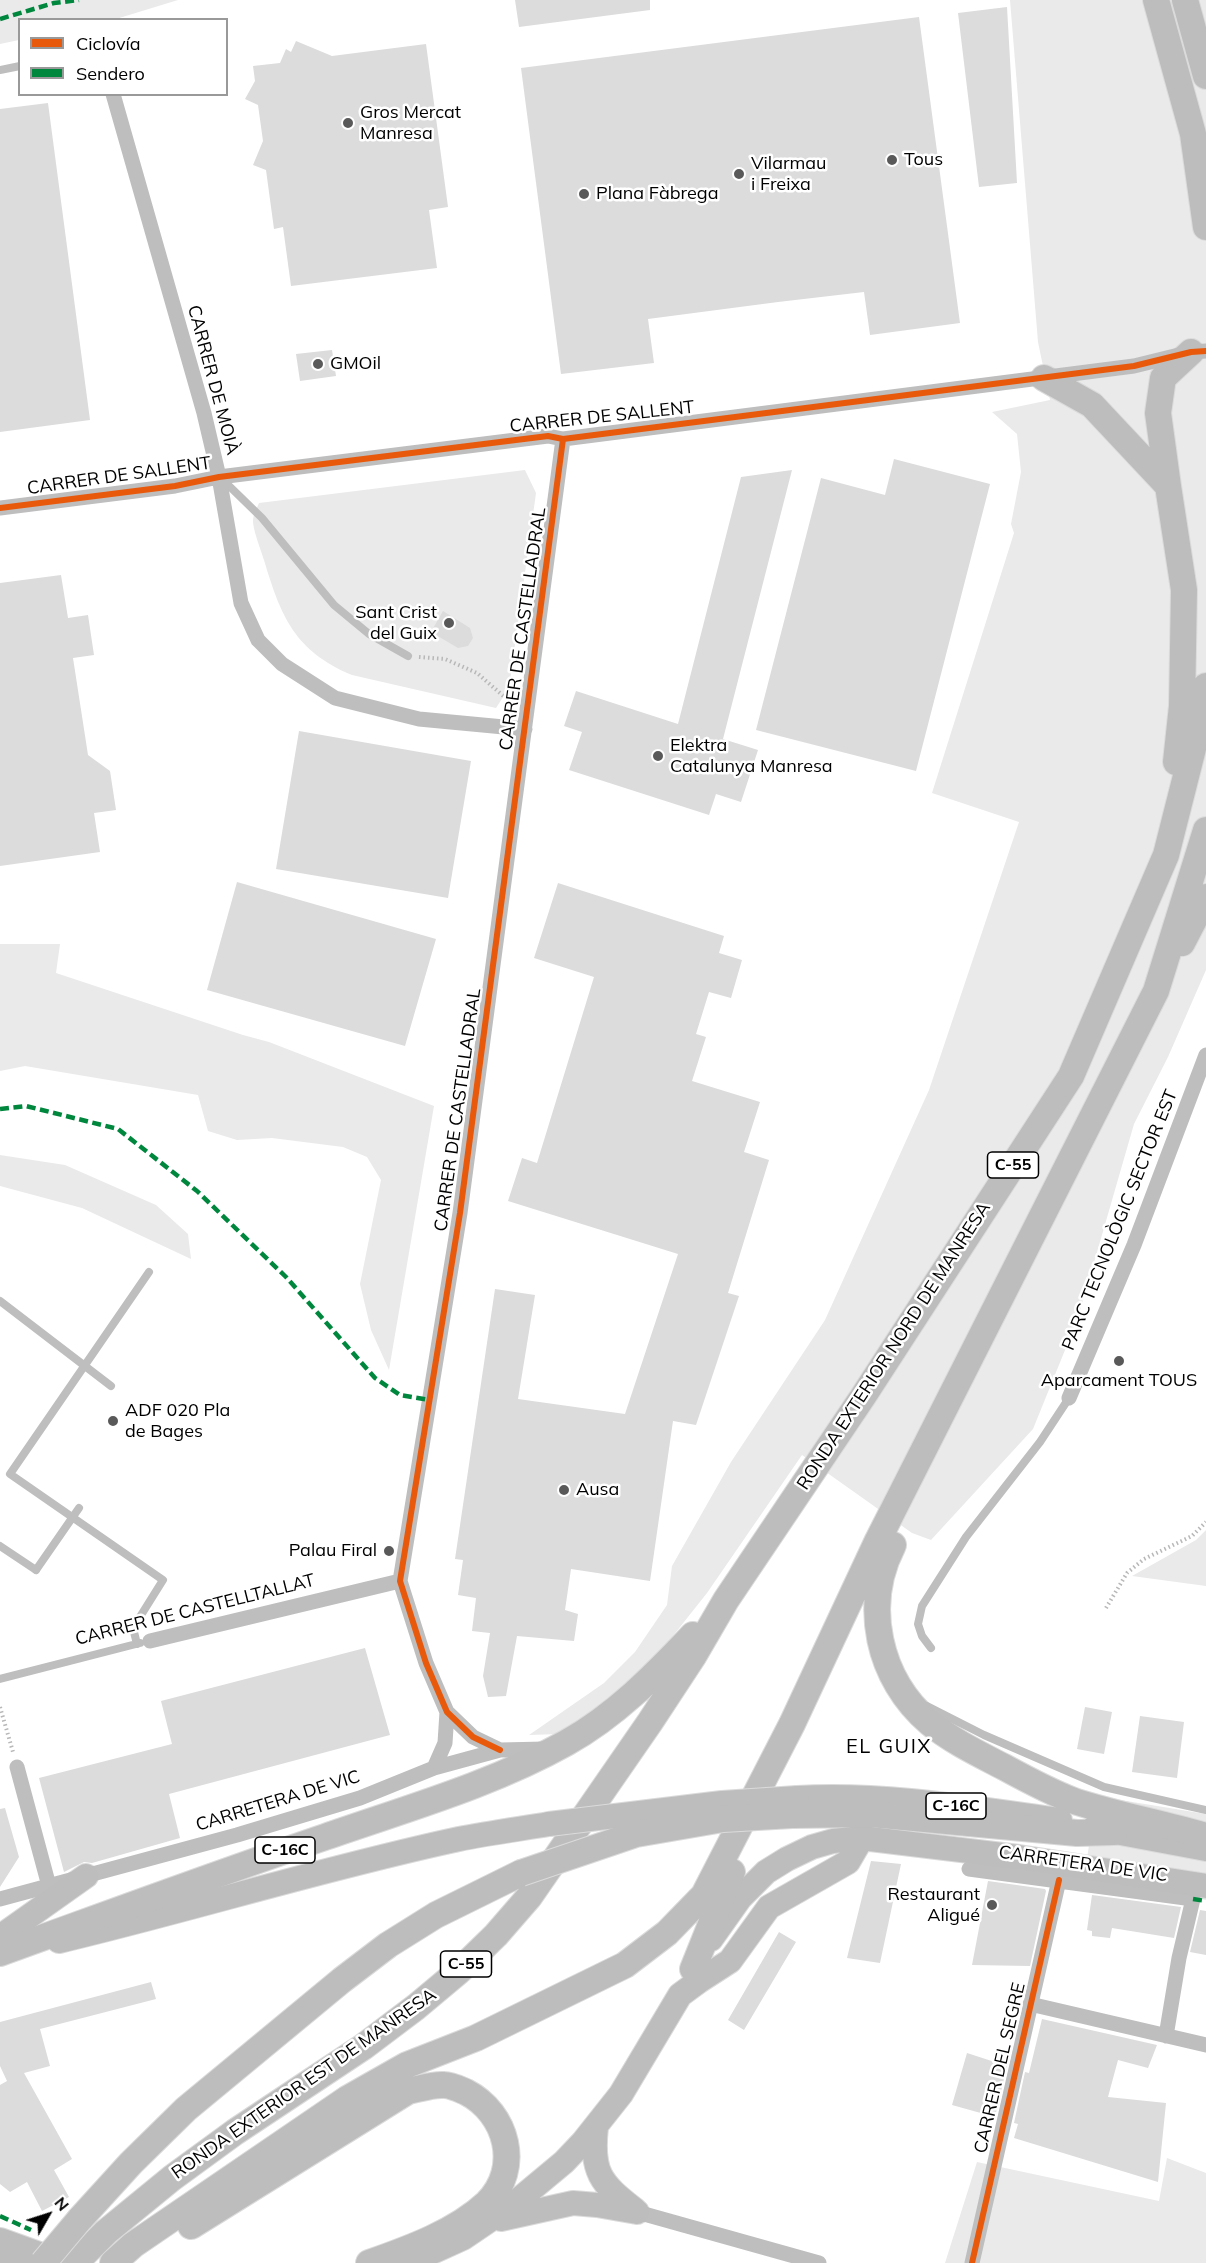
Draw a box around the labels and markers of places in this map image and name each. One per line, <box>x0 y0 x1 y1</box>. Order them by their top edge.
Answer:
place label: Gros Mercat Manresa <box>360 102 461 144</box>
marker: Gros Mercat Manresa <box>341 116 355 130</box>
place label: Tous <box>904 149 943 171</box>
place label: Vilarmau i Freixa <box>751 153 826 195</box>
marker: Tous <box>885 153 899 167</box>
marker: Vilarmau i Freixa <box>732 167 746 181</box>
place label: Plana Fàbrega <box>596 183 718 205</box>
marker: Plana Fàbrega <box>577 187 591 201</box>
place label: GMOil <box>330 353 381 375</box>
marker: GMOil <box>311 357 325 371</box>
place label: Sant Crist del Guix <box>355 602 437 644</box>
marker: Sant Crist del Guix <box>442 616 456 630</box>
place label: Elektra Catalunya Manresa <box>670 735 833 777</box>
marker: Elektra Catalunya Manresa <box>651 749 665 763</box>
marker: Aparcament TOUS <box>1112 1354 1126 1368</box>
place label: Aparcament TOUS <box>1041 1370 1197 1392</box>
place label: ADF 020 Pla de Bages <box>125 1400 230 1442</box>
marker: ADF 020 Pla de Bages <box>106 1414 120 1428</box>
place label: Ausa <box>576 1479 619 1501</box>
marker: Ausa <box>557 1483 571 1497</box>
place label: Palau Firal <box>289 1540 377 1562</box>
marker: Palau Firal <box>382 1544 396 1558</box>
place label: Restaurant Aligué <box>888 1884 980 1926</box>
marker: Restaurant Aligué <box>985 1898 999 1912</box>

